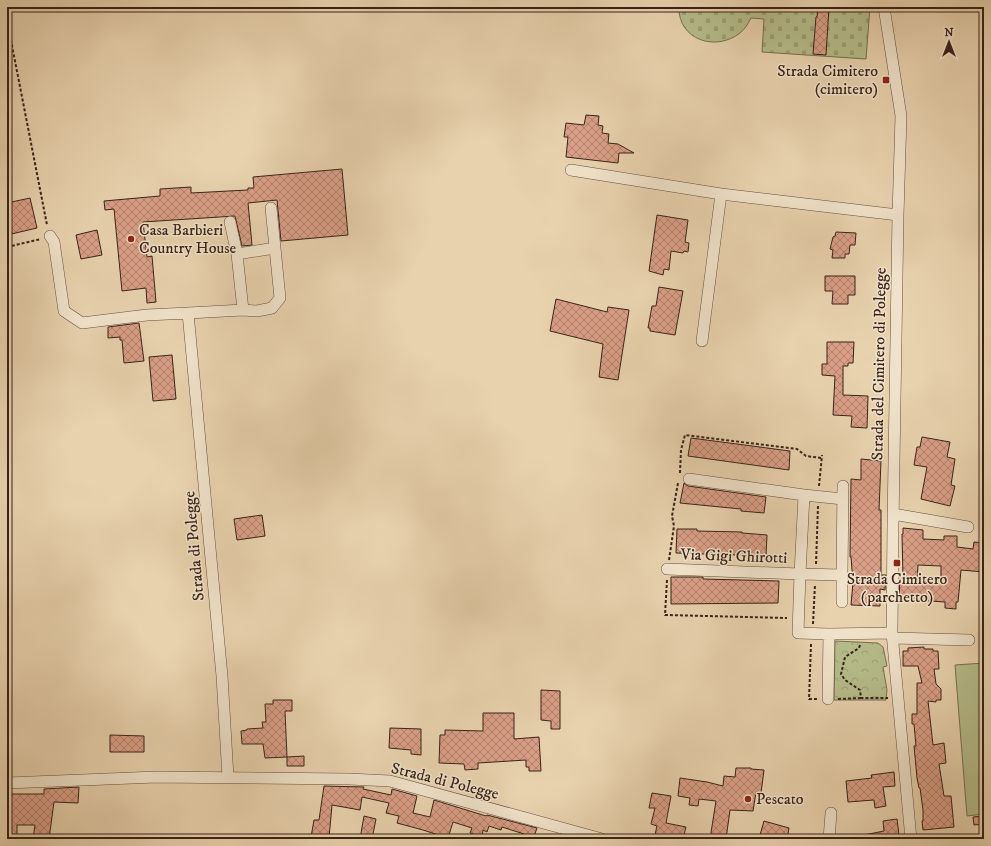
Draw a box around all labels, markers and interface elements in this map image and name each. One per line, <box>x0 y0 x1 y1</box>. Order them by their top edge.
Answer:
north arrow <box>929 22 969 62</box>
text: N <box>944 26 954 40</box>
place label: Strada Cimitero (cimitero) <box>777 61 878 99</box>
marker: Strada Cimitero (cimitero) <box>881 75 891 85</box>
place label: Casa Barbieri Country House <box>139 220 237 258</box>
marker: Casa Barbieri Country House <box>126 234 136 244</box>
street label: Strada del Cimitero di Polegge <box>867 267 891 461</box>
street label: Strada di Polegge <box>179 490 209 602</box>
street label: Via Gigi Ghirotti <box>679 544 788 568</box>
marker: Strada Cimitero (parchetto) <box>892 558 902 568</box>
place label: Strada Cimitero (parchetto) <box>847 569 948 607</box>
street label: Strada di Polegge <box>389 758 501 804</box>
place label: Pescato <box>756 789 804 809</box>
marker: Pescato <box>743 794 753 804</box>

